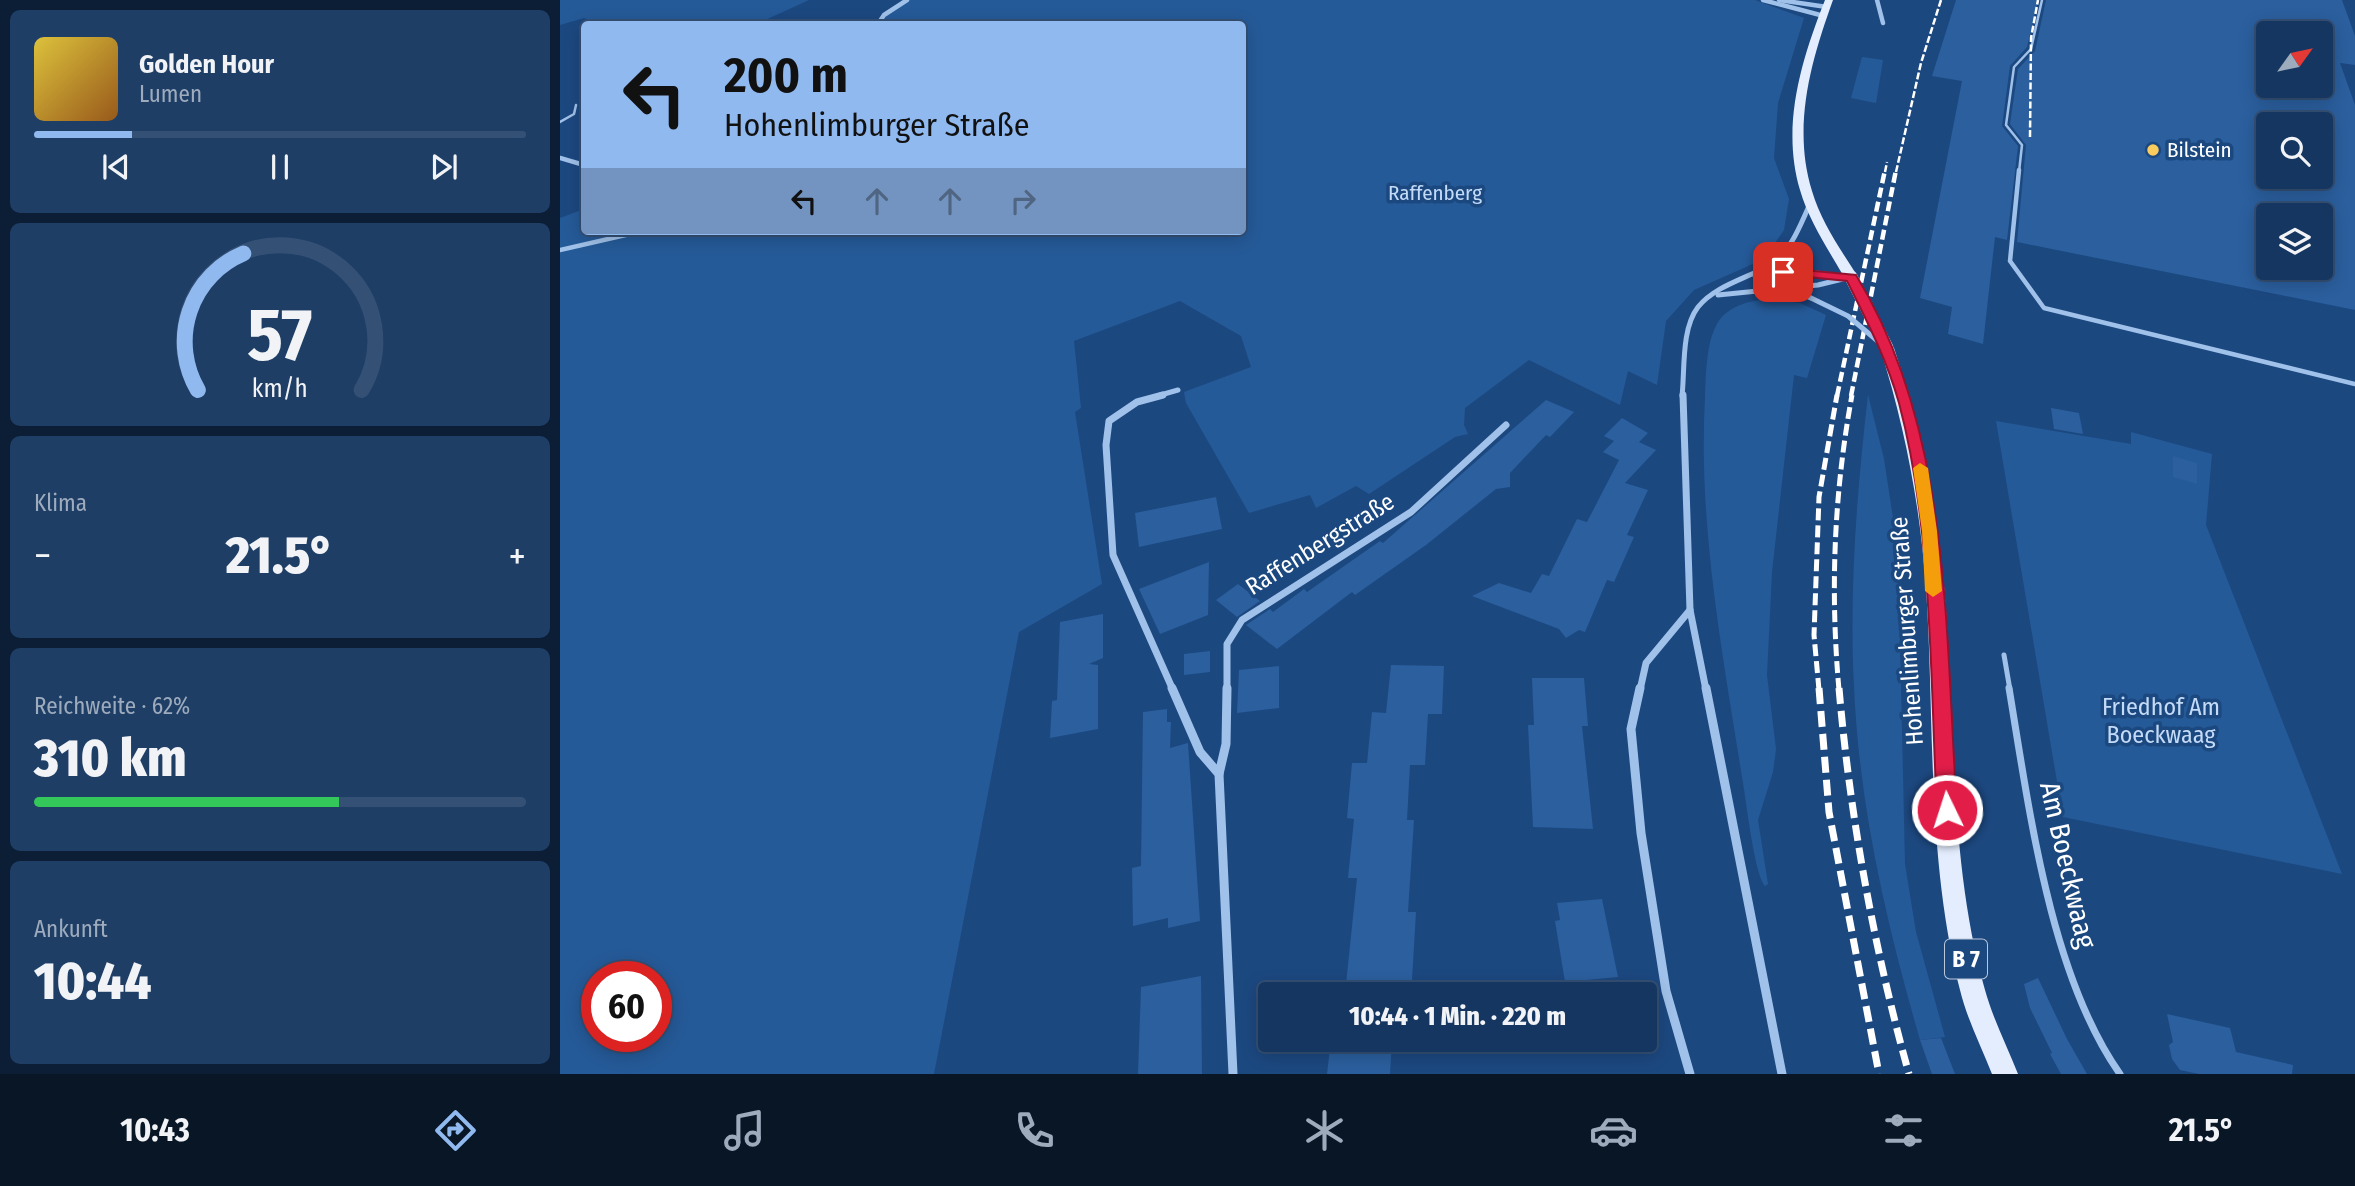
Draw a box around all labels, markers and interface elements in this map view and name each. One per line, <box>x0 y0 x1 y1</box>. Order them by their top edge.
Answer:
north arrow <box>2256 21 2333 98</box>
map controls <box>2256 21 2333 280</box>
text: 200 m <box>724 46 848 105</box>
text: Golden Hour <box>139 49 274 80</box>
icon: left <box>609 49 700 140</box>
text: Lumen <box>139 80 202 108</box>
text: Hohenlimburger Straße <box>724 106 1030 144</box>
button: search <box>2256 112 2333 189</box>
place label: Bilstein <box>2167 137 2232 163</box>
marker: Bilstein <box>2145 142 2161 158</box>
icon: previous <box>97 148 135 186</box>
icon: pause <box>261 148 299 186</box>
icon: next <box>425 148 463 186</box>
park label: Raffenberg <box>1388 180 1482 206</box>
icon: left <box>785 182 823 220</box>
icon: ahead <box>858 182 896 220</box>
icon: ahead <box>931 182 969 220</box>
icon: right <box>1004 182 1042 220</box>
button: layers <box>2256 203 2333 280</box>
pin <box>1753 242 1813 302</box>
icon: arrive <box>1764 253 1802 291</box>
text: 57 <box>247 293 313 380</box>
text: km/h <box>252 374 308 404</box>
street label: Raffenbergstraße <box>1241 487 1399 601</box>
text: Klima <box>34 489 87 517</box>
street label: Hohenlimburger Straße <box>1885 516 1929 746</box>
text: 21.5° <box>226 524 334 587</box>
text: − <box>34 533 51 579</box>
text: + <box>509 533 526 579</box>
text: Reichweite · 62% <box>34 692 190 720</box>
park label: Friedhof Am Boeckwaag <box>2102 693 2220 749</box>
text: 310 km <box>34 727 186 790</box>
position arrow <box>1910 773 1984 847</box>
street label: Am Boeckwaag <box>2033 779 2103 952</box>
text: Ankunft <box>34 915 108 943</box>
road number: B 7 <box>1945 940 1987 978</box>
text: 10:44 <box>34 950 152 1013</box>
speed limit sign: 60 <box>581 961 672 1052</box>
text: 10:44 · 1 Min. · 220 m <box>1349 1001 1566 1032</box>
icon: directions <box>431 1106 480 1155</box>
icon: music <box>720 1106 769 1155</box>
icon: phone <box>1010 1106 1059 1155</box>
icon: climate <box>1300 1106 1349 1155</box>
icon: car <box>1589 1106 1638 1155</box>
icon: filters <box>1879 1106 1928 1155</box>
text: 10:43 <box>120 1111 190 1149</box>
text: 21.5° <box>2169 1111 2235 1149</box>

